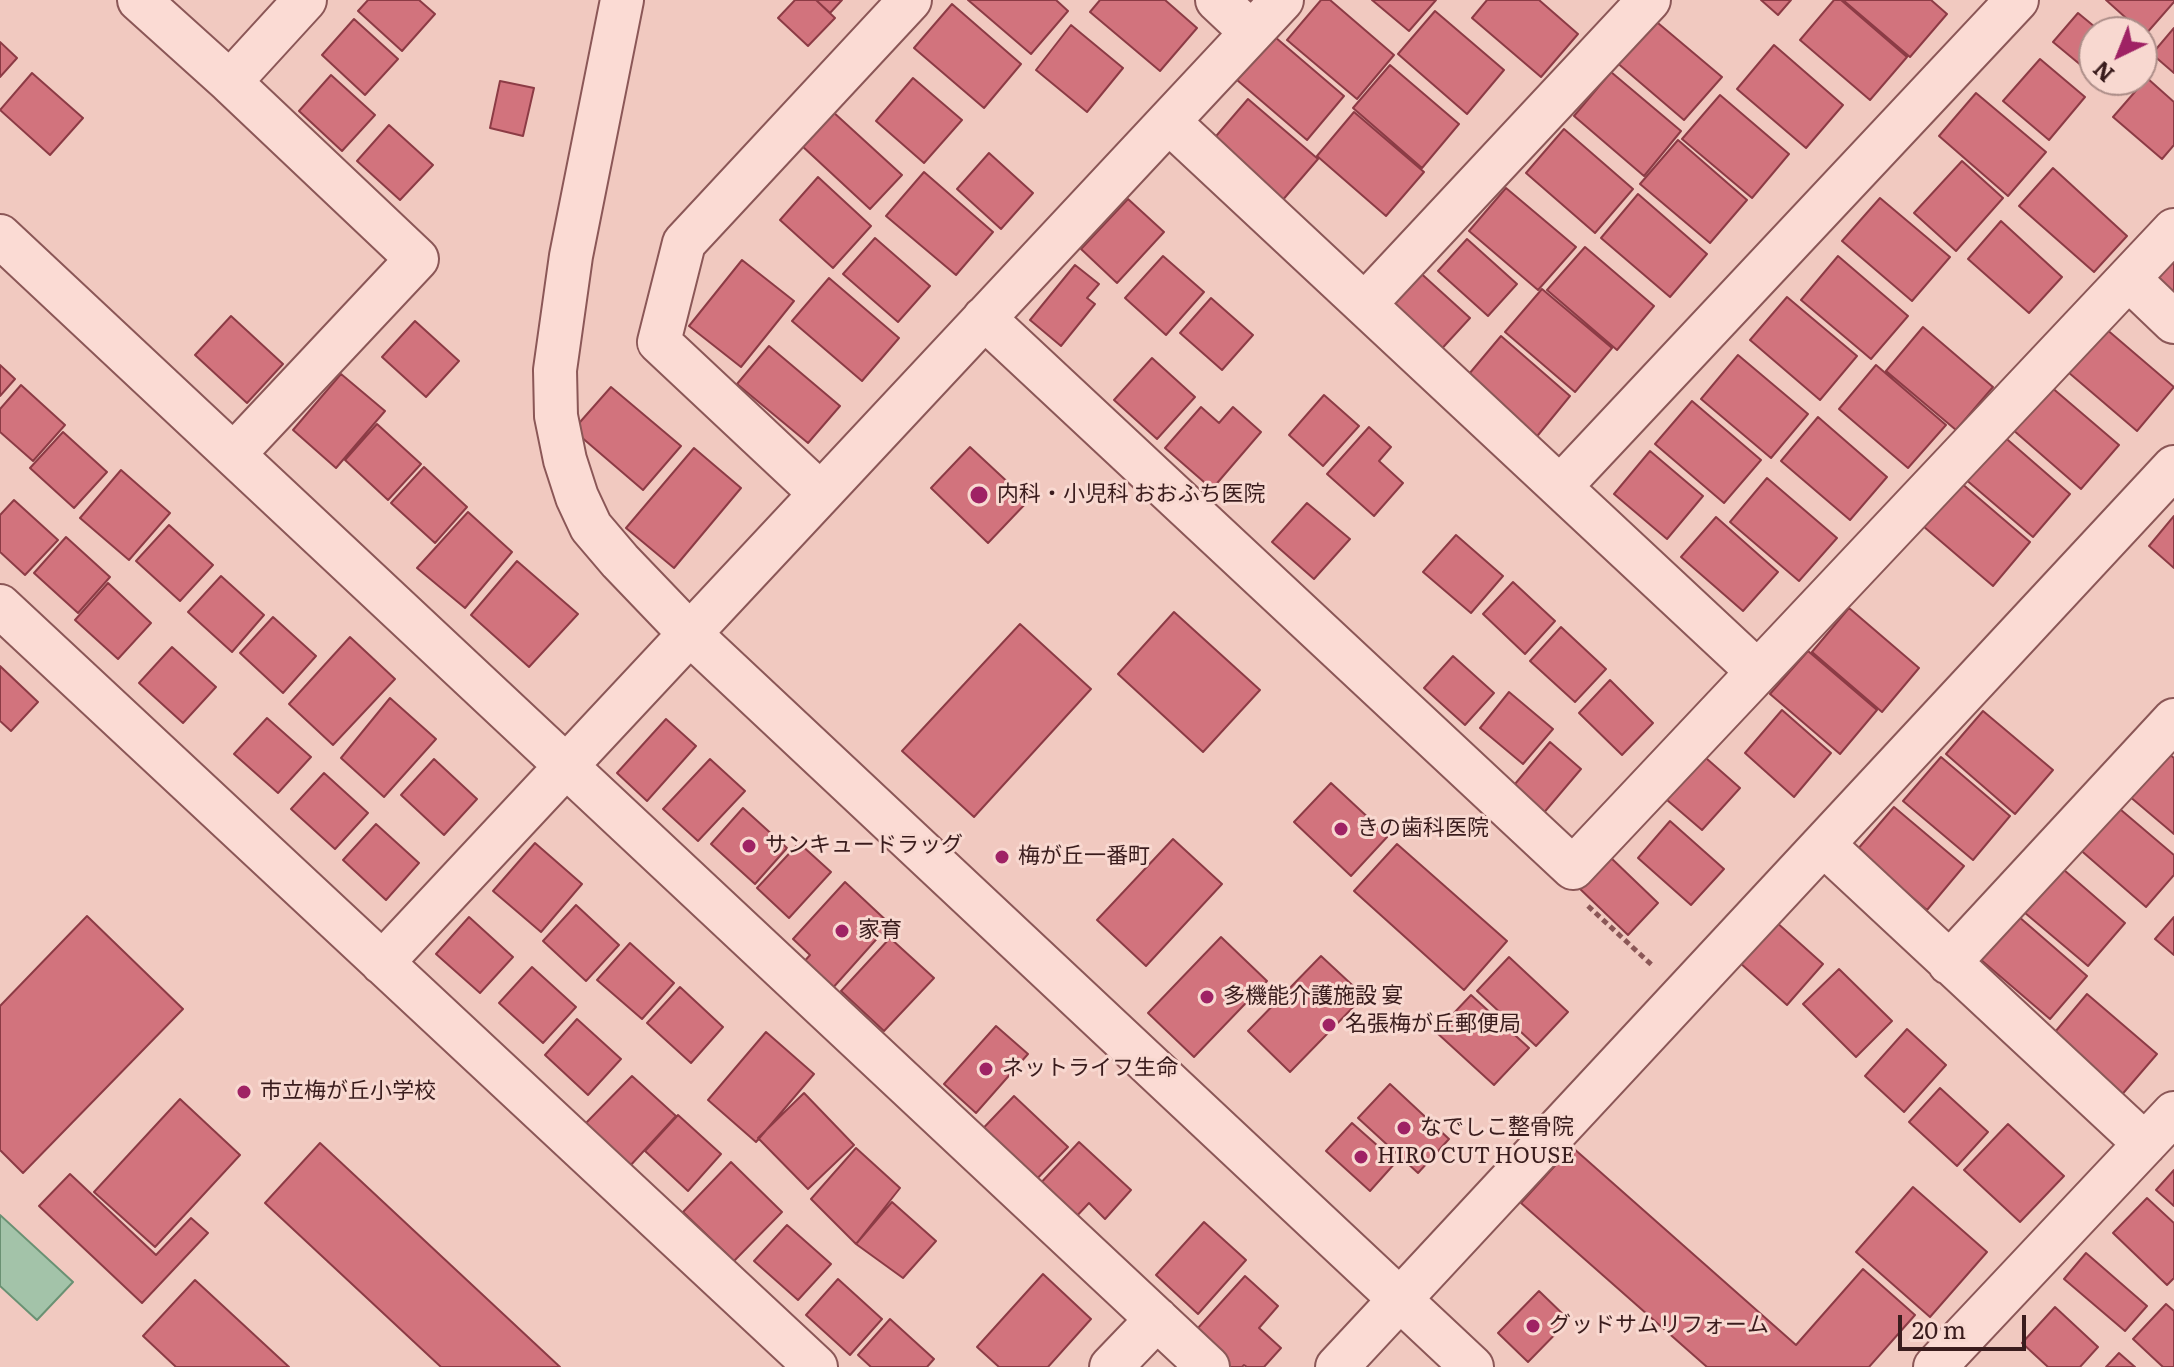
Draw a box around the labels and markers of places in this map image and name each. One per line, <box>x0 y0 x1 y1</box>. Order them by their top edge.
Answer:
place label: 内科・小児科 おおふち医院 <box>997 482 1265 508</box>
marker: 内科・小児科 おおふち医院 <box>968 484 990 506</box>
place label: きの歯科医院 <box>1357 816 1489 842</box>
marker: きの歯科医院 <box>1332 820 1350 838</box>
place label: サンキュードラッグ <box>765 833 963 859</box>
marker: サンキュードラッグ <box>740 837 758 855</box>
place label: 梅が丘一番町 <box>1018 844 1150 870</box>
marker: 梅が丘一番町 <box>993 848 1011 866</box>
place label: 家育 <box>858 918 902 944</box>
marker: 家育 <box>833 922 851 940</box>
place label: 多機能介護施設 宴 <box>1223 984 1403 1010</box>
marker: 多機能介護施設 宴 <box>1198 988 1216 1006</box>
place label: 名張梅が丘郵便局 <box>1345 1012 1521 1038</box>
marker: 名張梅が丘郵便局 <box>1320 1016 1338 1034</box>
place label: ネットライフ生命 <box>1002 1056 1178 1082</box>
marker: ネットライフ生命 <box>977 1060 995 1078</box>
place label: 市立梅が丘小学校 <box>260 1079 436 1105</box>
marker: 市立梅が丘小学校 <box>235 1083 253 1101</box>
place label: なでしこ整骨院 <box>1420 1115 1574 1141</box>
marker: なでしこ整骨院 <box>1395 1119 1413 1137</box>
place label: HIRO CUT HOUSE <box>1377 1144 1575 1170</box>
marker: HIRO CUT HOUSE <box>1352 1148 1370 1166</box>
place label: グッドサムリフォーム <box>1549 1313 1769 1339</box>
marker: グッドサムリフォーム <box>1524 1317 1542 1335</box>

